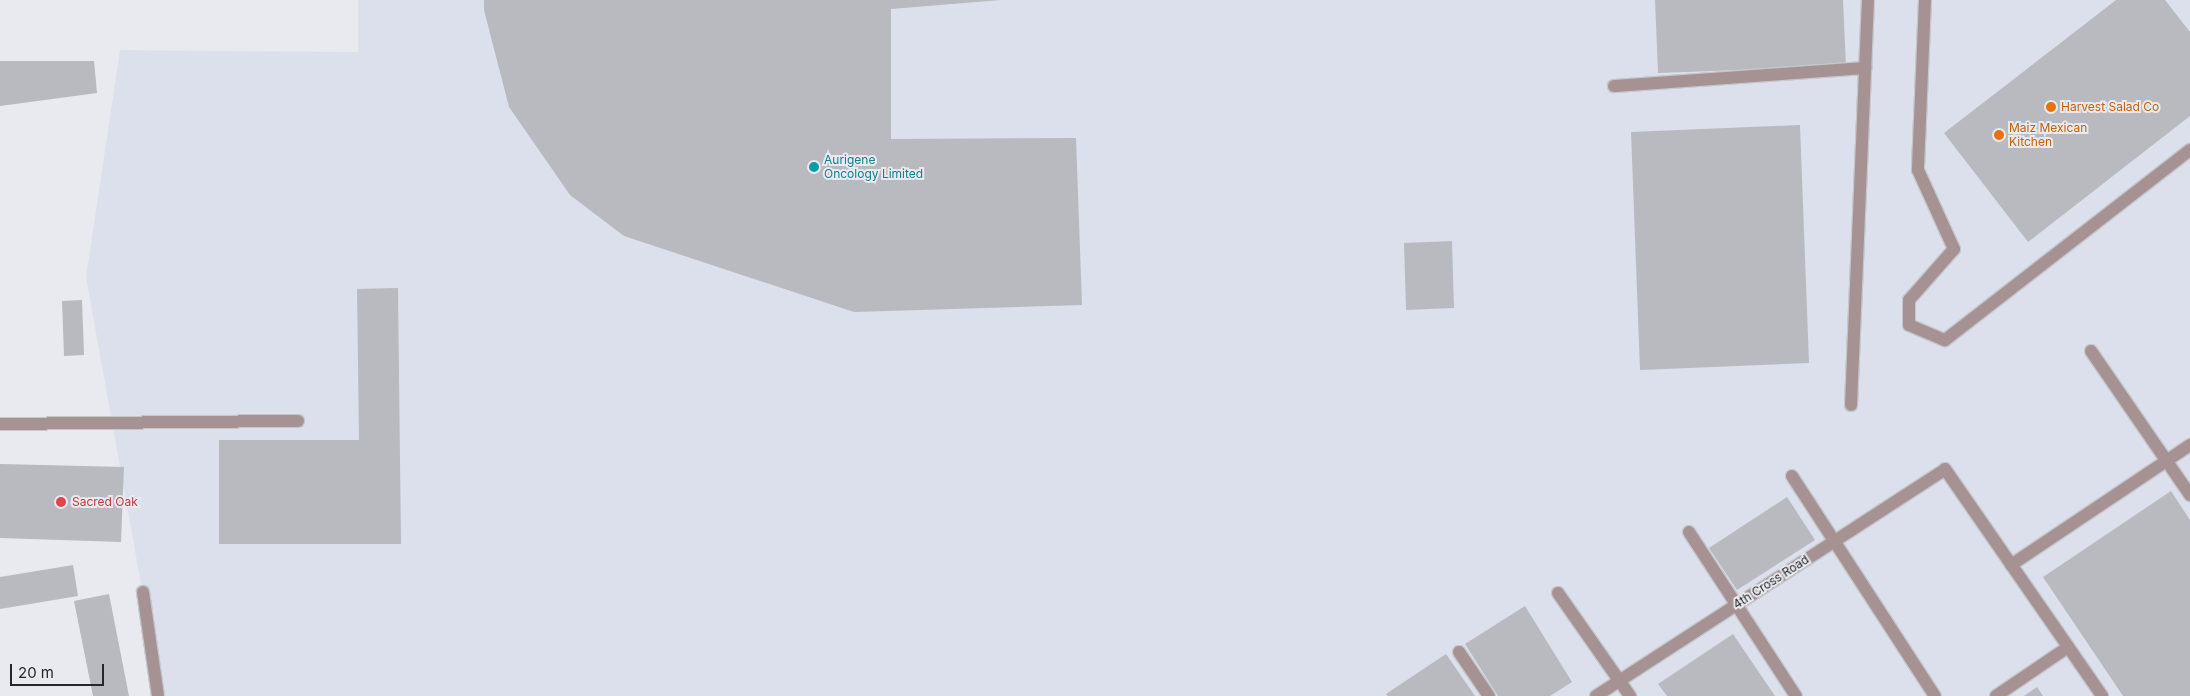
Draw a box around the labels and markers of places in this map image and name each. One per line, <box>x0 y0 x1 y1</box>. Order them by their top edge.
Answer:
place label: Harvest Salad Co <box>2061 100 2159 114</box>
marker: Harvest Salad Co <box>2045 101 2057 113</box>
place label: Maiz Mexican Kitchen <box>2009 121 2087 149</box>
marker: Maiz Mexican Kitchen <box>1993 129 2005 141</box>
place label: Aurigene Oncology Limited <box>824 153 923 181</box>
marker: Aurigene Oncology Limited <box>808 161 820 173</box>
marker: Sacred Oak <box>54 495 68 509</box>
place label: Sacred Oak <box>72 495 138 509</box>

